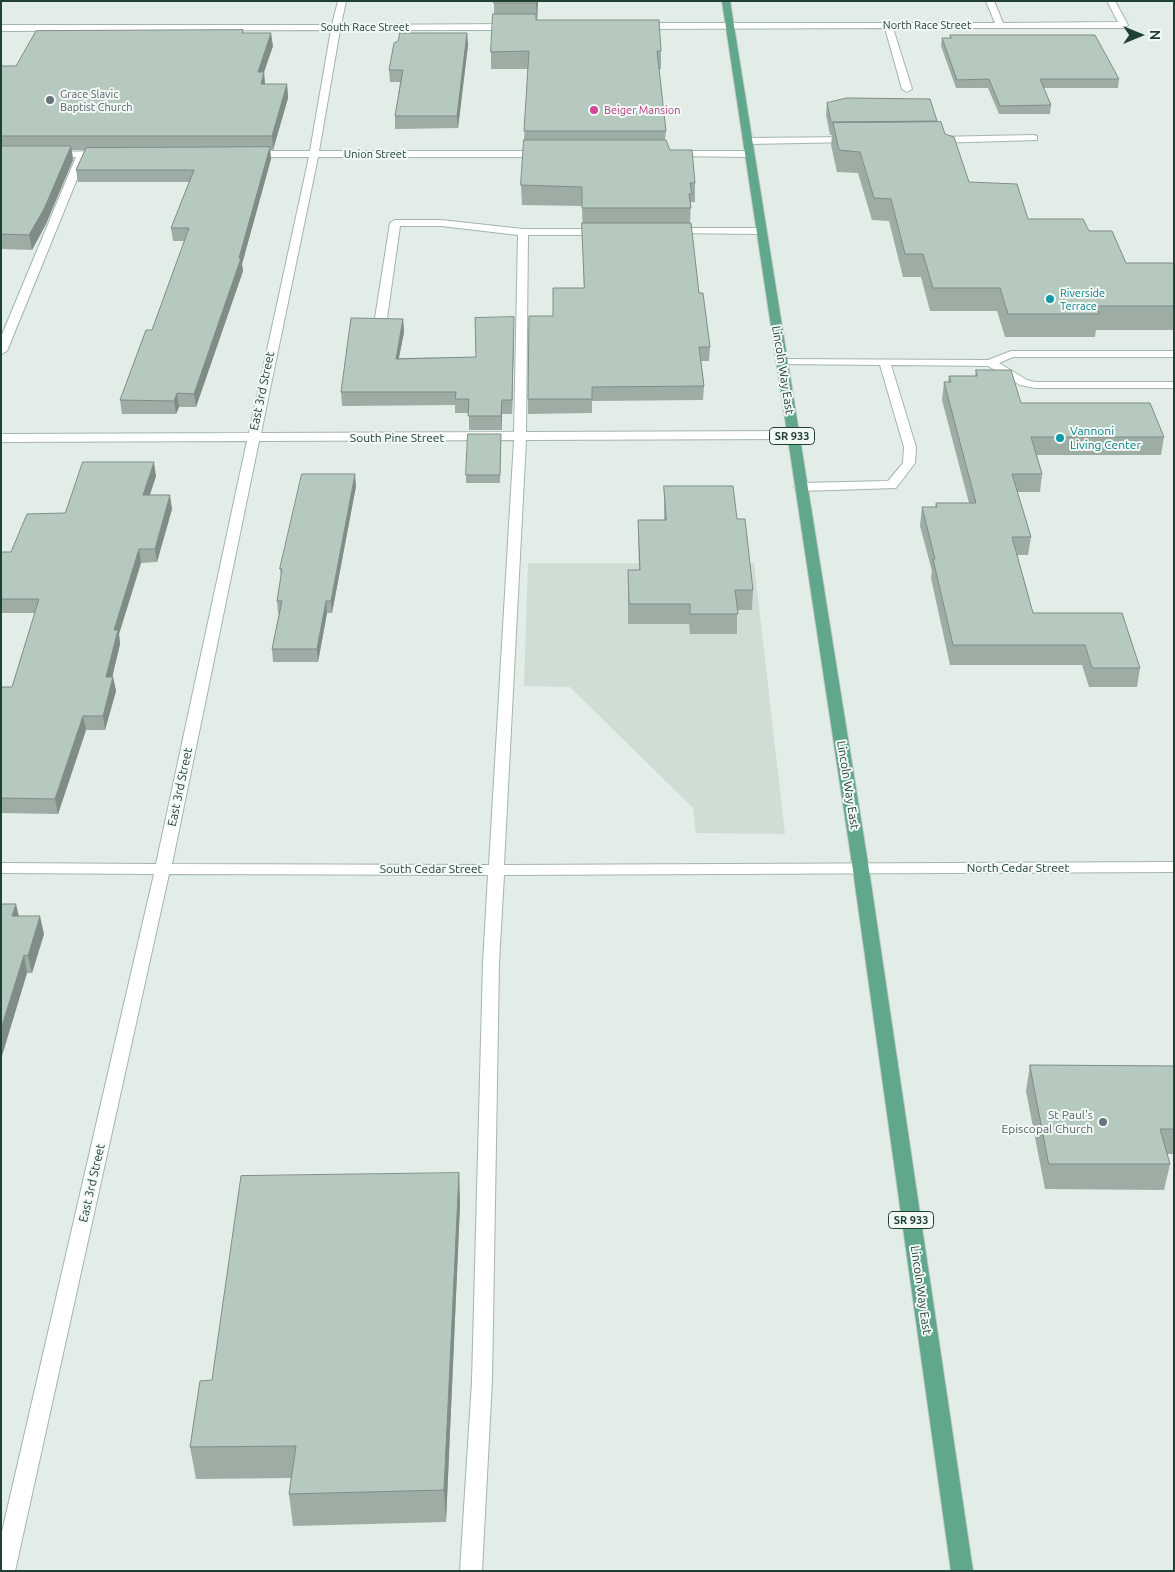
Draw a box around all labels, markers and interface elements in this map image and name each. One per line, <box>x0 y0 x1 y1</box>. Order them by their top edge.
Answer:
north arrow <box>1115 10 1165 60</box>
street label: North Race Street <box>883 18 971 32</box>
street label: South Race Street <box>321 20 409 34</box>
text: N <box>1147 30 1163 40</box>
place label: Grace Slavic Baptist Church <box>60 87 133 113</box>
marker: Grace Slavic Baptist Church <box>44 94 56 106</box>
place label: Beiger Mansion <box>604 103 680 117</box>
marker: Beiger Mansion <box>588 104 600 116</box>
street label: Union Street <box>344 147 406 161</box>
place label: Riverside Terrace <box>1060 286 1105 312</box>
marker: Riverside Terrace <box>1044 293 1056 305</box>
street label: Lincoln Way East <box>769 325 797 415</box>
street label: East 3rd Street <box>247 350 277 432</box>
place label: Vannoni Living Center <box>1070 424 1141 452</box>
road number: SR 933 <box>770 428 814 444</box>
street label: South Pine Street <box>350 431 444 445</box>
marker: Vannoni Living Center <box>1054 432 1066 444</box>
street label: Lincoln Way East <box>834 740 862 830</box>
street label: East 3rd Street <box>165 746 195 828</box>
street label: North Cedar Street <box>967 861 1069 875</box>
street label: South Cedar Street <box>380 862 482 876</box>
place label: St Paul's Episcopal Church <box>1001 1108 1093 1136</box>
marker: St Paul's Episcopal Church <box>1097 1116 1109 1128</box>
street label: East 3rd Street <box>76 1142 108 1224</box>
road number: SR 933 <box>888 1212 934 1228</box>
street label: Lincoln Way East <box>908 1245 934 1335</box>

